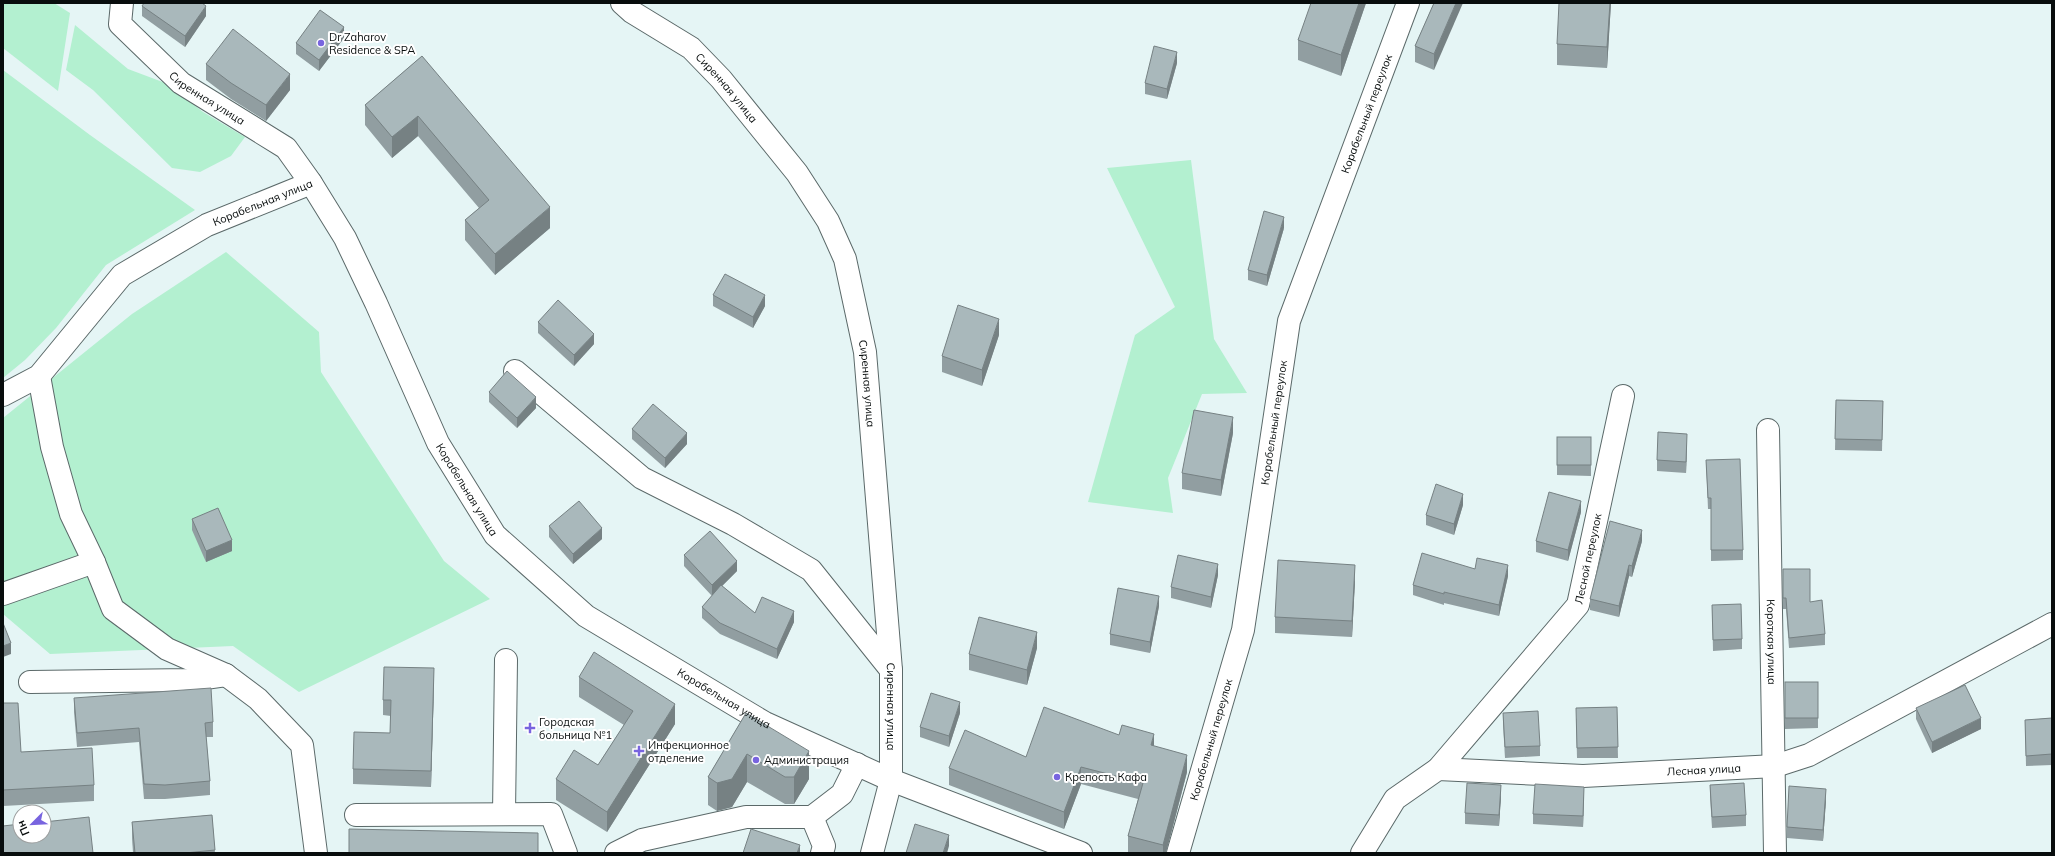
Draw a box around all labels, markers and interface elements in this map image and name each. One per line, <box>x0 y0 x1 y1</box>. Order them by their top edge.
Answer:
place label: Dr Zaharov Residence & SPA <box>329 30 415 57</box>
marker: Dr Zaharov Residence & SPA <box>316 38 326 48</box>
street label: Сиренная улица <box>693 50 761 126</box>
street label: Корабельный переулок <box>1338 52 1395 175</box>
street label: Сиренная улица <box>166 68 248 128</box>
street label: Корабельная улица <box>211 176 315 229</box>
street label: Сиренная улица <box>856 338 878 428</box>
street label: Корабельный переулок <box>1258 359 1290 486</box>
street label: Корабельная улица <box>433 441 501 538</box>
street label: Лесной переулок <box>1571 512 1605 605</box>
street label: Короткая улица <box>1764 599 1779 685</box>
street label: Сиренная улица <box>883 662 898 750</box>
street label: Корабельная улица <box>675 665 773 732</box>
street label: Корабельный переулок <box>1187 677 1235 802</box>
place label: Городская больница №1 <box>539 715 612 742</box>
marker: Городская больница №1 <box>524 722 536 734</box>
place label: Инфекционное отделение <box>648 738 729 765</box>
marker: Инфекционное отделение <box>633 745 645 757</box>
place label: Администрация <box>764 753 849 767</box>
marker: Администрация <box>751 755 761 765</box>
street label: Лесная улица <box>1666 761 1741 779</box>
place label: Крепость Кафа <box>1065 770 1147 784</box>
marker: Крепость Кафа <box>1052 772 1062 782</box>
north arrow <box>12 804 52 844</box>
text: Пн <box>13 818 32 838</box>

